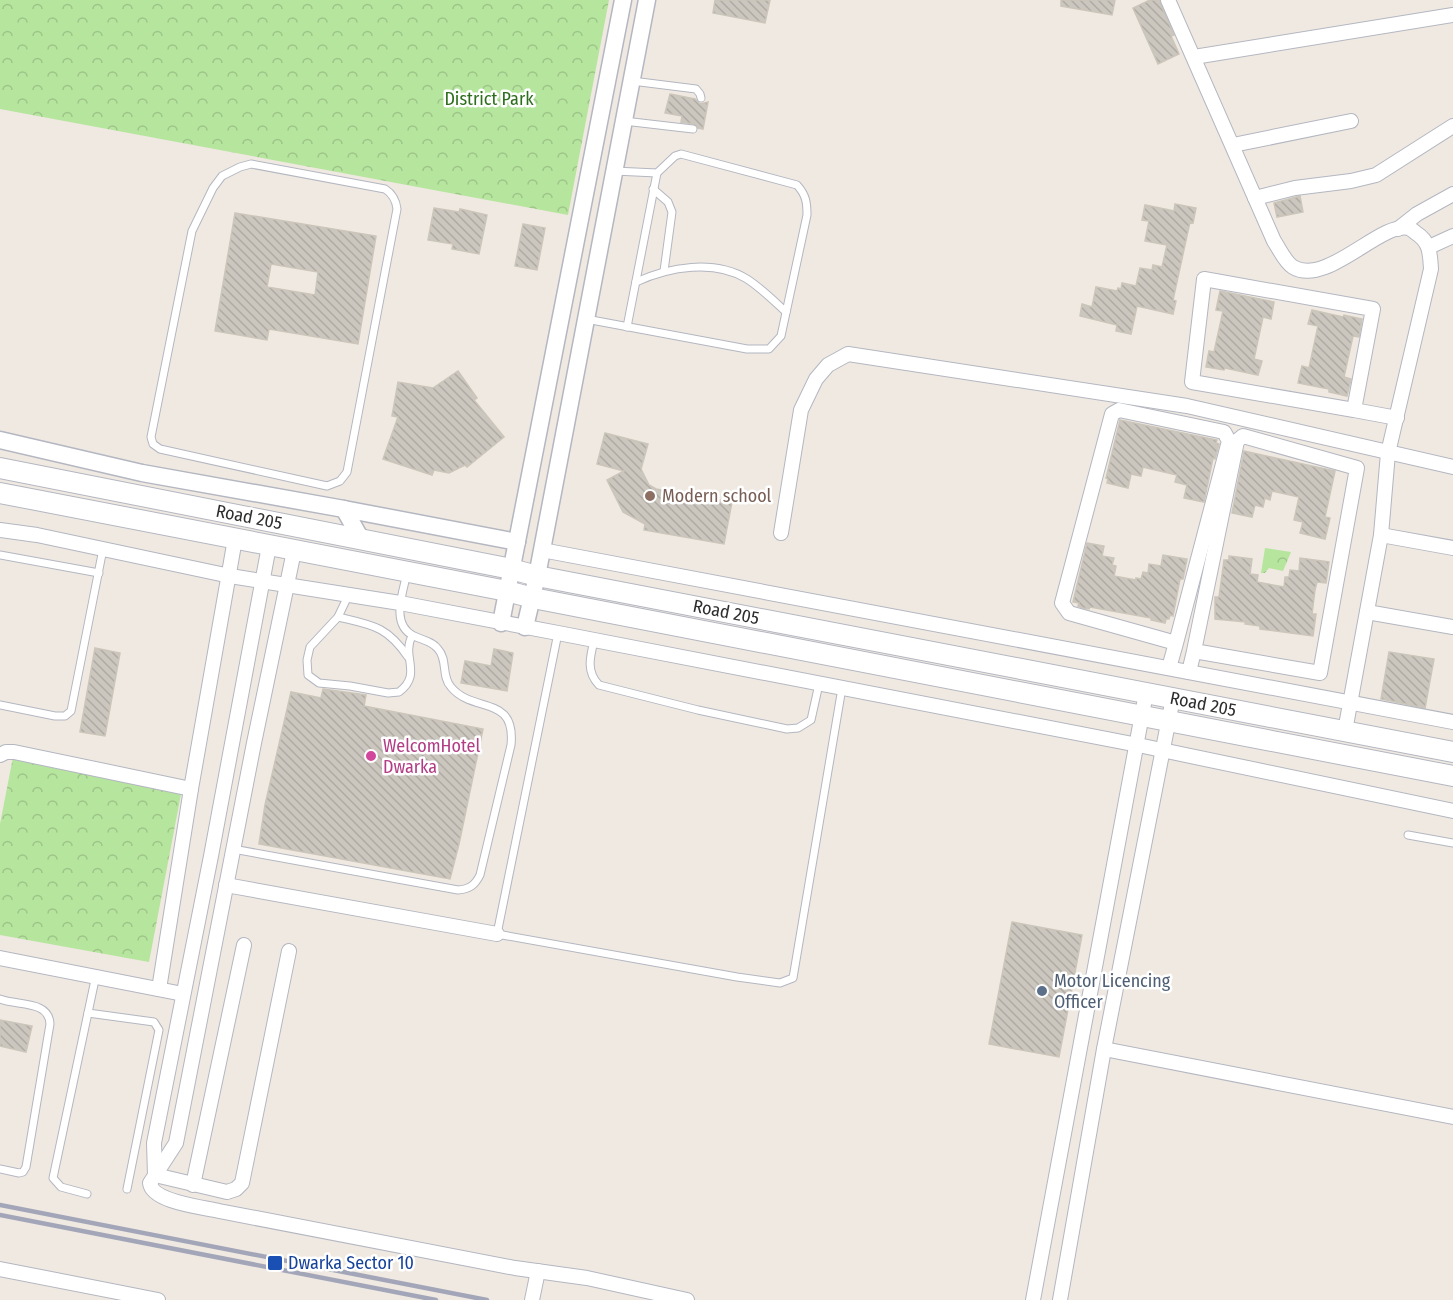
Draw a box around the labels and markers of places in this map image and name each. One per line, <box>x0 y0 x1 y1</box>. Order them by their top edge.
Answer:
place label: Modern school <box>662 485 772 507</box>
marker: Modern school <box>643 489 657 503</box>
place label: WelcomHotel Dwarka <box>383 735 480 778</box>
marker: WelcomHotel Dwarka <box>364 749 378 763</box>
place label: Motor Licencing Officer <box>1054 970 1171 1013</box>
marker: Motor Licencing Officer <box>1035 984 1049 998</box>
place label: Dwarka Sector 10 <box>288 1252 414 1274</box>
marker: Dwarka Sector 10 <box>266 1254 284 1272</box>

